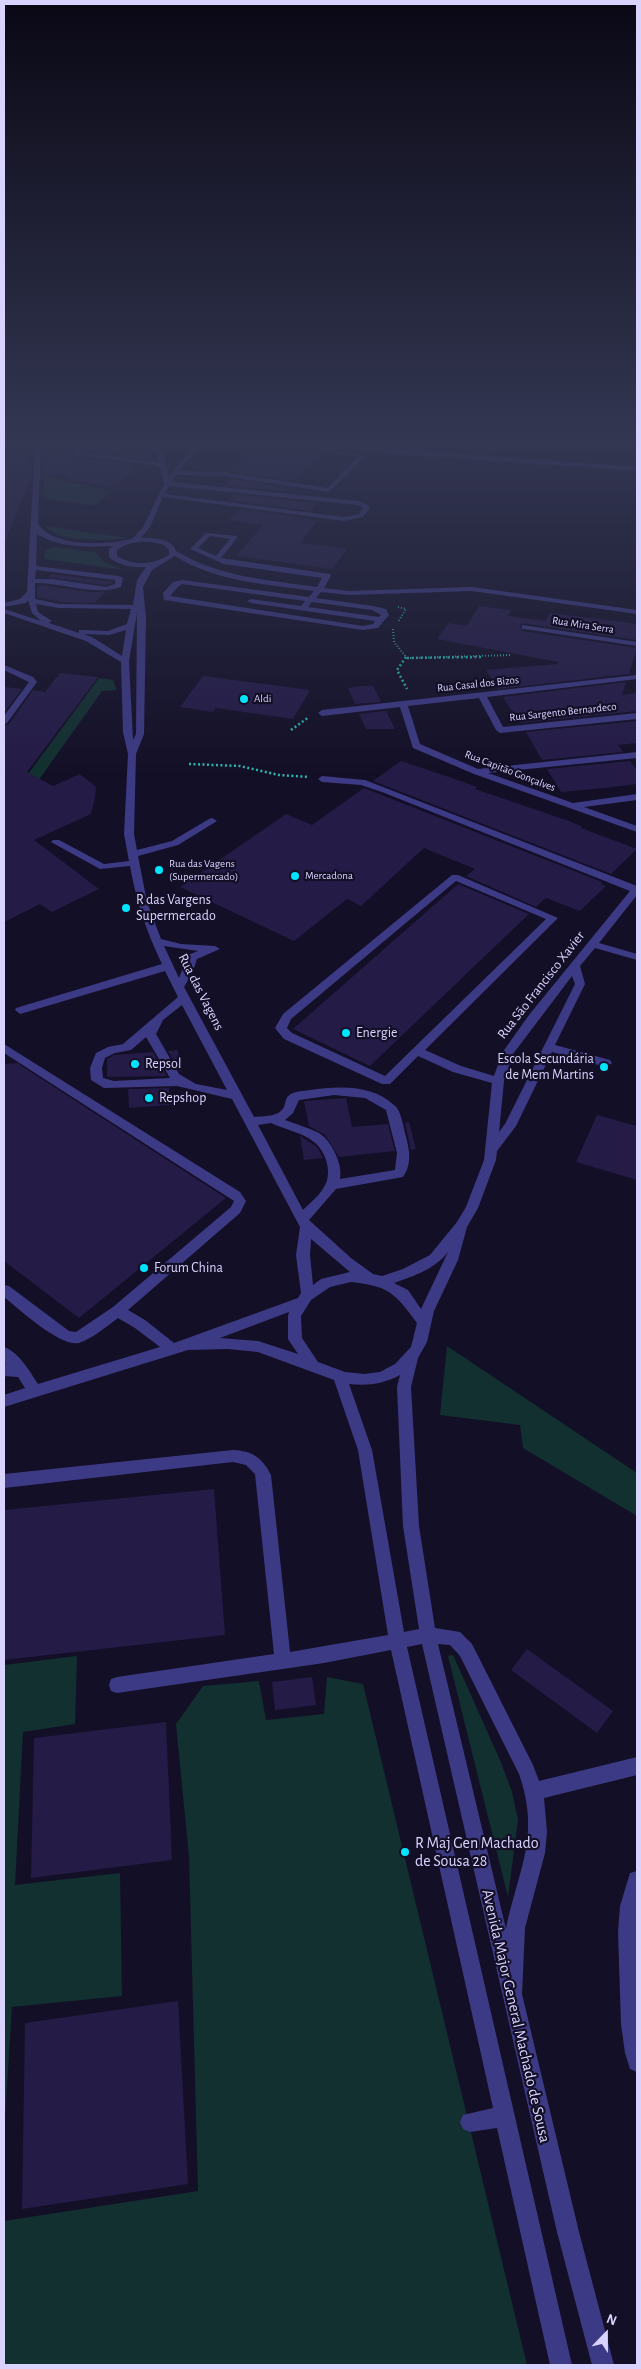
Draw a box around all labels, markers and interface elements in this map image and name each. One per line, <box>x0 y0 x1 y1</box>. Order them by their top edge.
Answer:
street label: Rua Mira Serra <box>551 614 615 636</box>
street label: Rua Casal dos Bizos <box>436 673 520 695</box>
place label: Aldi <box>254 692 271 706</box>
marker: Aldi <box>238 693 250 705</box>
street label: Rua Sargento Bernardeco <box>509 700 617 724</box>
street label: Rua Capitão Gonçalves <box>463 748 557 794</box>
place label: Rua das Vagens (Supermercado) <box>169 857 238 883</box>
marker: Rua das Vagens (Supermercado) <box>153 864 165 876</box>
place label: Mercadona <box>305 869 353 883</box>
marker: Mercadona <box>289 870 301 882</box>
place label: R das Vargens Supermercado <box>136 892 216 924</box>
marker: R das Vargens Supermercado <box>120 902 132 914</box>
street label: Rua São Francisco Xavier <box>494 928 588 1042</box>
street label: Rua das Vagens <box>174 951 228 1033</box>
place label: Energie <box>356 1025 397 1041</box>
marker: Energie <box>340 1027 352 1039</box>
place label: Escola Secundária de Mem Martins <box>497 1051 594 1084</box>
place label: Repsol <box>145 1056 181 1072</box>
marker: Repsol <box>129 1058 141 1070</box>
marker: Escola Secundária de Mem Martins <box>598 1061 610 1073</box>
place label: Repshop <box>159 1090 206 1106</box>
marker: Repshop <box>143 1092 155 1104</box>
place label: Forum China <box>154 1260 223 1276</box>
marker: Forum China <box>138 1262 150 1274</box>
place label: R Maj Gen Machado de Sousa 28 <box>415 1833 539 1871</box>
marker: R Maj Gen Machado de Sousa 28 <box>399 1846 411 1858</box>
street label: Avenida Major General Machado de Sousa <box>477 1887 555 2145</box>
north arrow <box>581 2309 631 2359</box>
text: N <box>604 2312 619 2328</box>

